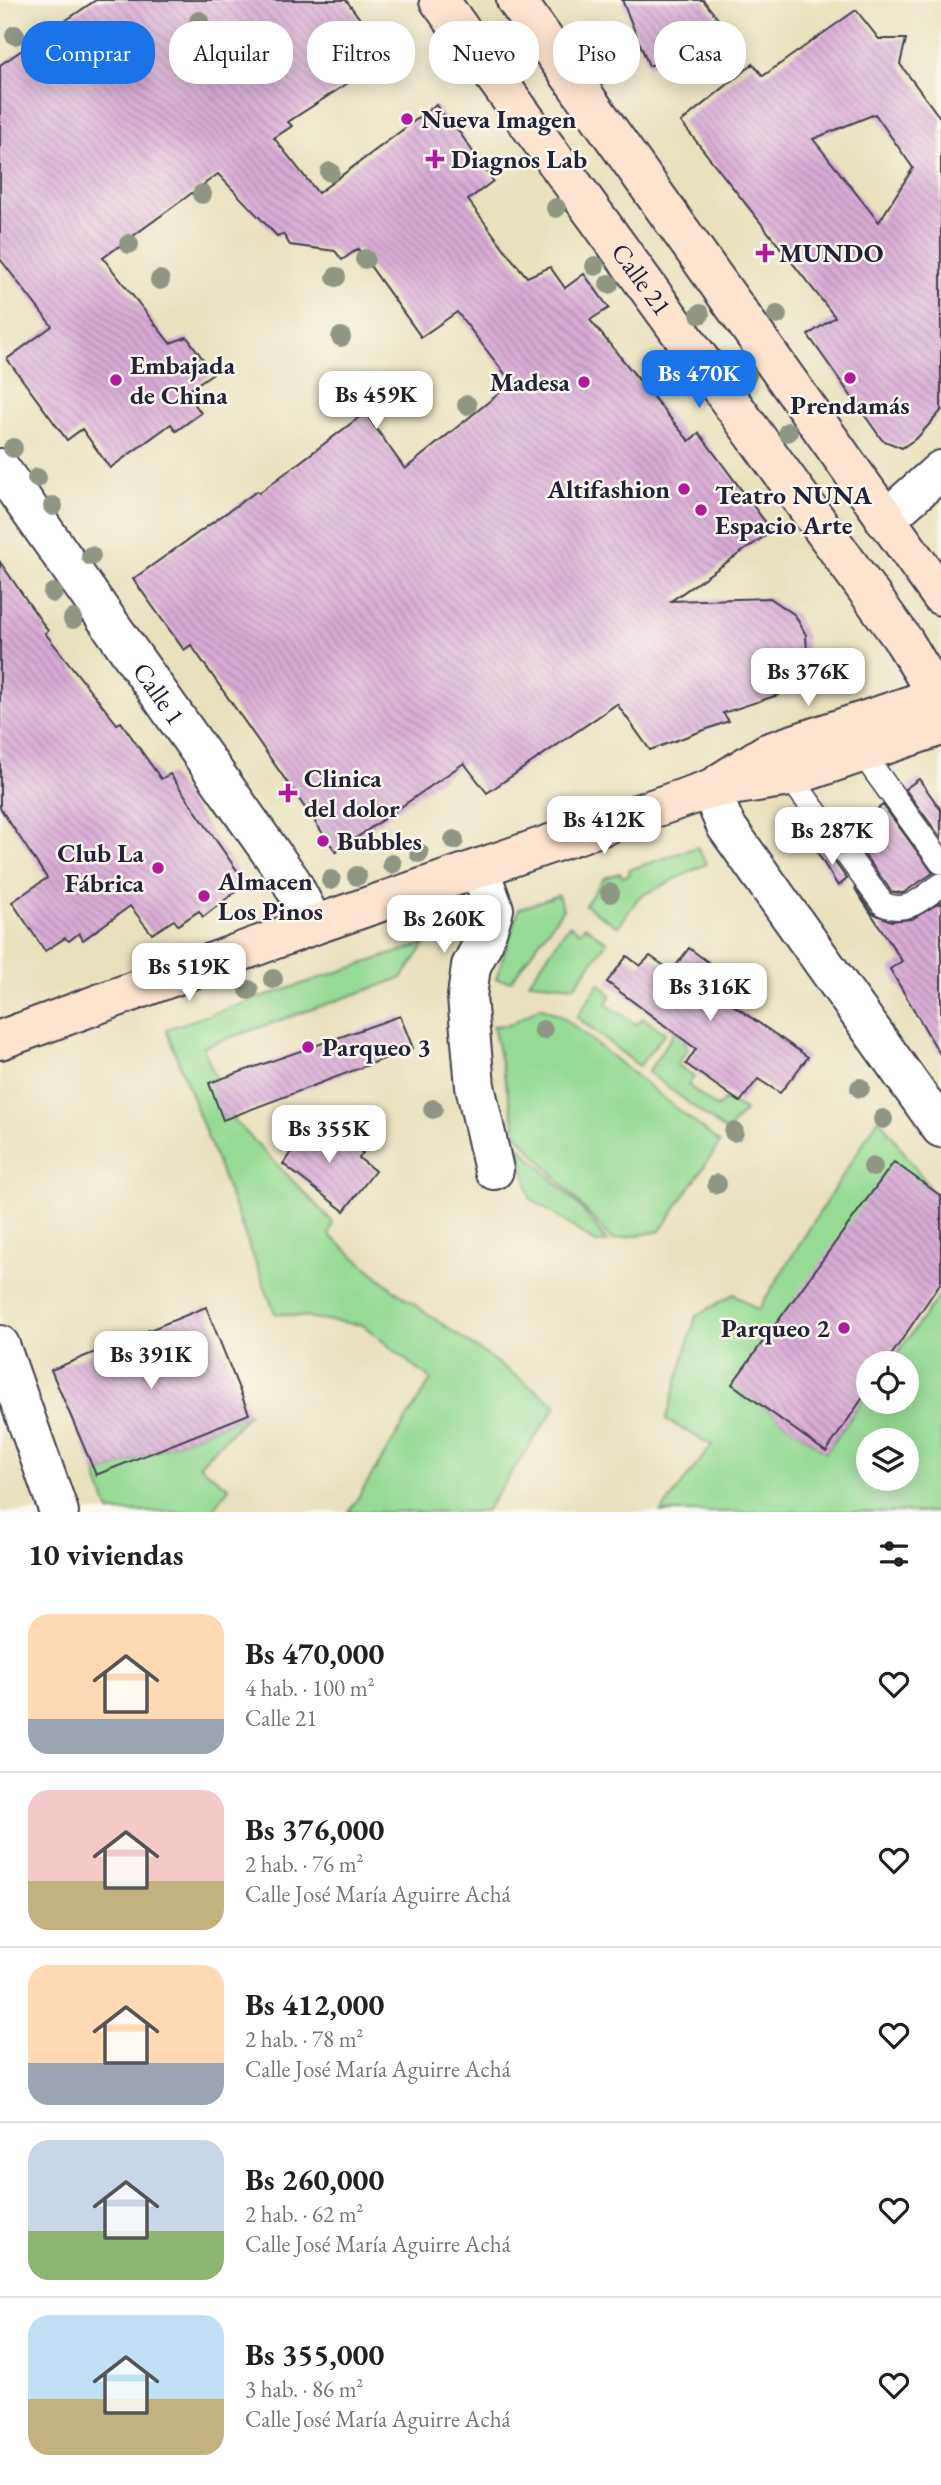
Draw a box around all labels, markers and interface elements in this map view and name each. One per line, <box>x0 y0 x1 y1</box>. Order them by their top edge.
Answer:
chip: Comprar <box>21 21 155 84</box>
chip: Alquilar <box>169 21 293 84</box>
chip: Filtros <box>307 21 415 84</box>
chip: Nuevo <box>429 21 539 84</box>
chip: Piso <box>553 21 640 84</box>
chip: Casa <box>654 21 746 84</box>
place label: Nueva Imagen <box>421 102 577 136</box>
marker: Nueva Imagen <box>399 111 415 127</box>
place label: Diagnos Lab <box>451 142 587 176</box>
marker: Diagnos Lab <box>425 149 445 169</box>
street label: Calle 21 <box>604 236 679 322</box>
place label: MUNDO <box>779 236 883 270</box>
marker: MUNDO <box>757 245 773 261</box>
place label: Embajada de China <box>130 348 236 412</box>
pin: Bs 470K <box>634 350 764 410</box>
text: Bs 470K <box>658 358 740 388</box>
place label: Madesa <box>490 365 571 399</box>
marker: Prendamás <box>842 370 858 386</box>
marker: Embajada de China <box>108 372 124 388</box>
pin: Bs 459K <box>311 372 441 431</box>
marker: Madesa <box>576 374 592 390</box>
text: Bs 459K <box>335 379 417 409</box>
place label: Prendamás <box>790 388 910 422</box>
place label: Altifashion <box>546 472 670 506</box>
place label: Teatro NUNA Espacio Arte <box>715 478 872 542</box>
marker: Altifashion <box>676 481 692 497</box>
marker: Teatro NUNA Espacio Arte <box>693 502 709 518</box>
pin: Bs 376K <box>743 648 873 708</box>
street label: Calle 1 <box>125 656 193 732</box>
text: Bs 376K <box>767 656 849 686</box>
place label: Clinica del dolor <box>304 761 400 825</box>
marker: Clinica del dolor <box>278 783 298 803</box>
pin: Bs 412K <box>539 796 669 856</box>
text: Bs 412K <box>563 804 645 834</box>
pin: Bs 287K <box>767 808 897 867</box>
text: Bs 287K <box>791 815 873 845</box>
place label: Bubbles <box>337 824 422 858</box>
marker: Bubbles <box>315 833 331 849</box>
place label: Club La Fábrica <box>57 836 145 900</box>
marker: Club La Fábrica <box>150 860 166 876</box>
place label: Almacen Los Pinos <box>217 864 323 928</box>
marker: Almacen Los Pinos <box>196 888 212 904</box>
pin: Bs 260K <box>379 895 509 955</box>
text: Bs 260K <box>403 903 485 933</box>
pin: Bs 519K <box>124 944 254 1003</box>
text: Bs 519K <box>148 951 230 981</box>
pin: Bs 316K <box>645 964 775 1023</box>
text: Bs 316K <box>669 971 751 1001</box>
place label: Parqueo 3 <box>322 1030 431 1064</box>
marker: Parqueo 3 <box>300 1039 316 1055</box>
pin: Bs 355K <box>264 1106 394 1165</box>
text: Bs 355K <box>288 1113 370 1143</box>
place label: Parqueo 2 <box>721 1311 830 1345</box>
marker: Parqueo 2 <box>836 1320 852 1336</box>
pin: Bs 391K <box>86 1332 216 1391</box>
text: Bs 391K <box>110 1339 192 1369</box>
map controls <box>856 1351 919 1491</box>
button: locate <box>856 1351 919 1414</box>
button: layers <box>856 1428 919 1491</box>
text: 10 viviendas <box>28 1535 184 1574</box>
icon: filters <box>875 1535 913 1573</box>
text: Bs 470,000 <box>245 1634 384 1673</box>
icon: home <box>84 1642 168 1726</box>
icon: heart <box>875 1665 913 1703</box>
text: 4 hab. · 100 m² <box>245 1673 375 1703</box>
text: Calle 21 <box>245 1703 317 1733</box>
text: Bs 376,000 <box>245 1810 384 1849</box>
icon: home <box>84 1818 168 1902</box>
icon: heart <box>875 1841 913 1879</box>
text: 2 hab. · 76 m² <box>245 1849 364 1879</box>
text: Calle José María Aguirre Achá <box>245 1879 511 1909</box>
text: Bs 412,000 <box>245 1985 384 2024</box>
icon: home <box>84 1993 168 2077</box>
icon: heart <box>875 2016 913 2054</box>
text: 2 hab. · 78 m² <box>245 2024 364 2054</box>
text: Calle José María Aguirre Achá <box>245 2054 511 2084</box>
text: Bs 260,000 <box>245 2160 384 2199</box>
icon: home <box>84 2168 168 2252</box>
icon: heart <box>875 2191 913 2229</box>
text: 2 hab. · 62 m² <box>245 2199 364 2229</box>
text: Calle José María Aguirre Achá <box>245 2229 511 2259</box>
text: Bs 355,000 <box>245 2335 384 2374</box>
icon: home <box>84 2343 168 2427</box>
icon: heart <box>875 2366 913 2404</box>
text: 3 hab. · 86 m² <box>245 2374 364 2404</box>
text: Calle José María Aguirre Achá <box>245 2404 511 2434</box>

